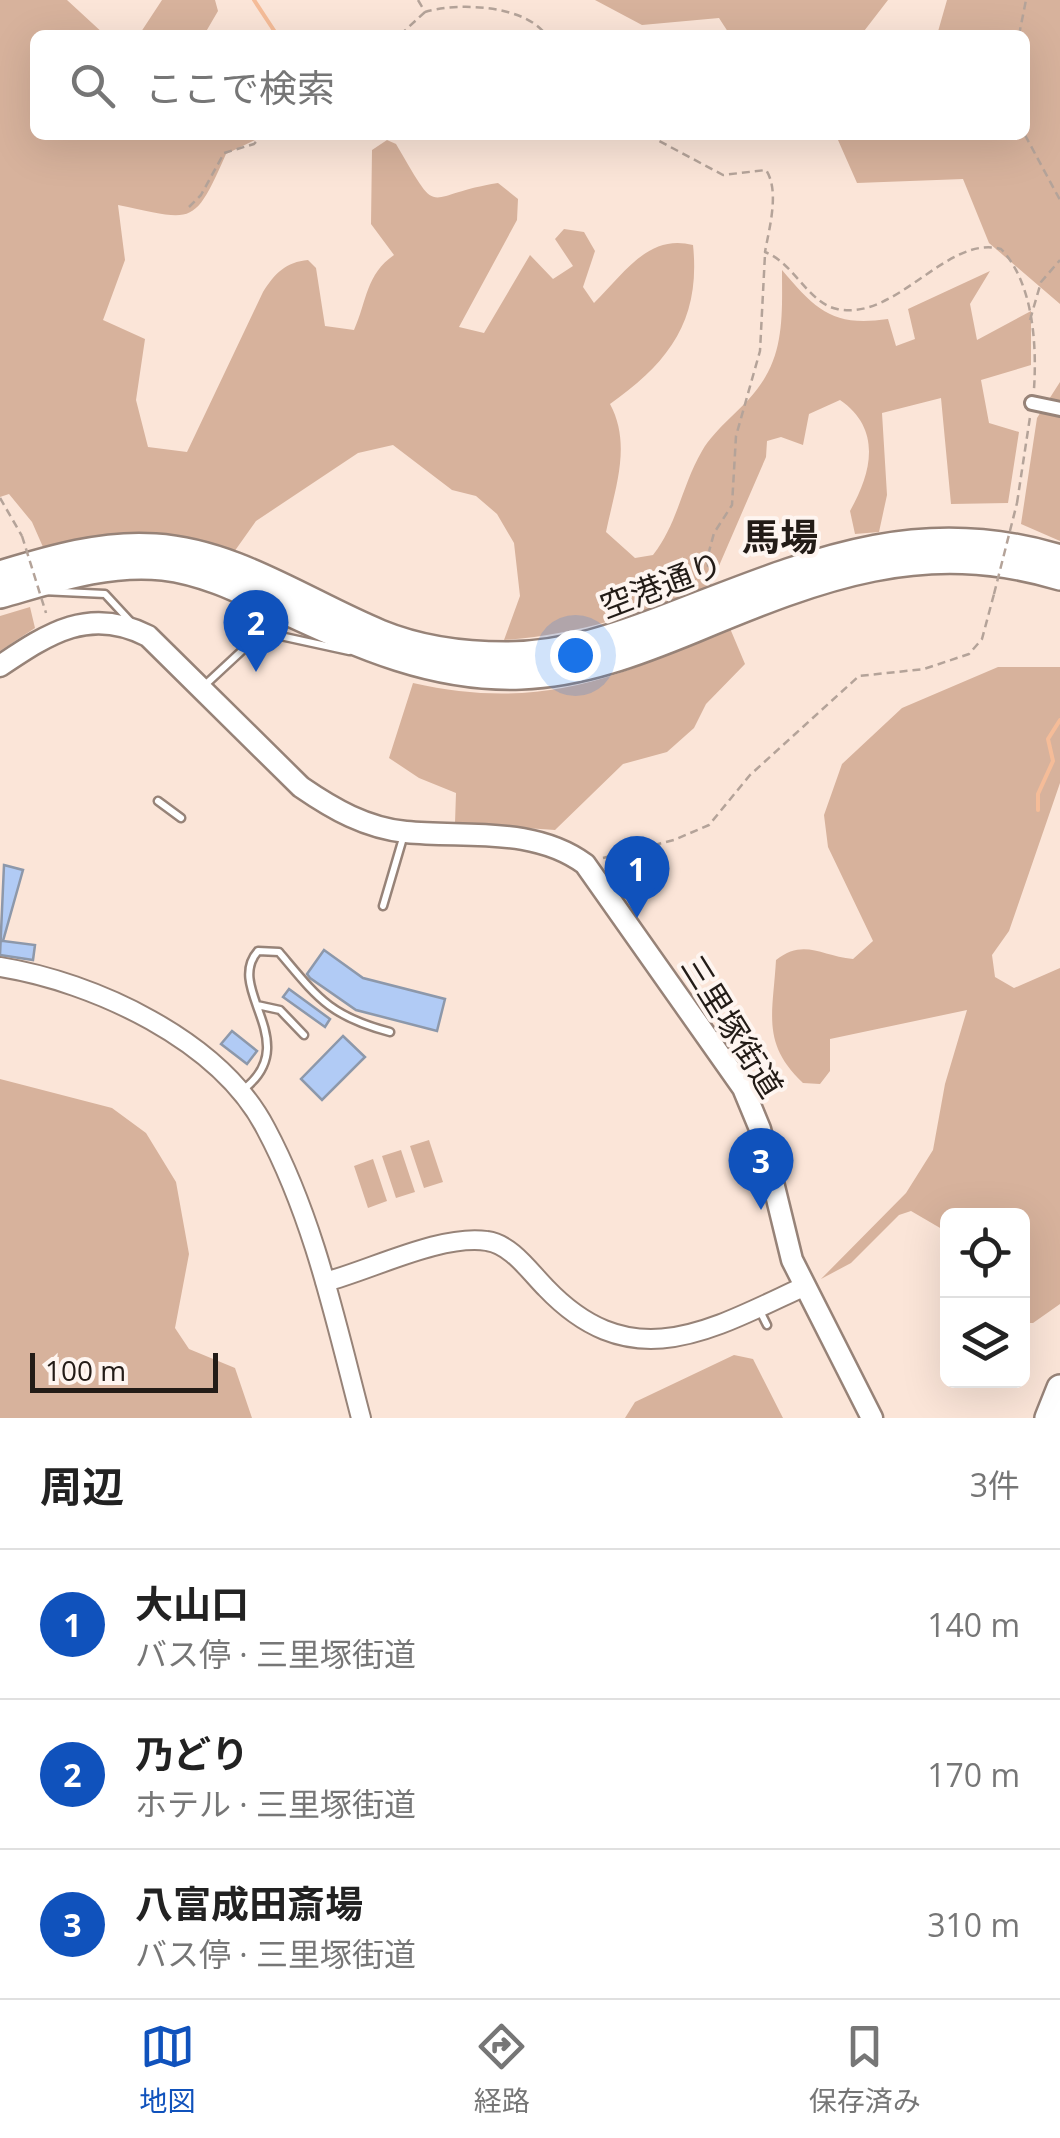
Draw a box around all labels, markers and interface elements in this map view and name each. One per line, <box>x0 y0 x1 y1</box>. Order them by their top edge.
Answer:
search box <box>30 30 1030 140</box>
icon: search <box>65 58 120 113</box>
text: ここで検索 <box>145 61 335 113</box>
district label: 馬場 <box>742 510 818 562</box>
street label: 空港通り <box>594 541 728 627</box>
pin: 2 <box>224 590 288 672</box>
your location <box>550 630 601 681</box>
pin: 1 <box>604 836 670 918</box>
street label: 三里塚街道 <box>672 947 794 1105</box>
pin: 3 <box>728 1128 794 1210</box>
map controls <box>940 1208 1030 1388</box>
button: locate <box>940 1208 1030 1298</box>
button: layers <box>940 1298 1030 1388</box>
scale bar <box>30 1348 218 1392</box>
text: 100 m <box>45 1351 126 1389</box>
text: 周辺 <box>40 1457 124 1514</box>
text: 3件 <box>970 1463 1020 1506</box>
text: 大山口 <box>135 1577 249 1629</box>
text: 1 <box>63 1603 82 1646</box>
text: 140 m <box>927 1603 1020 1646</box>
text: バス停 · 三里塚街道 <box>135 1632 416 1675</box>
text: 乃どり <box>135 1727 249 1779</box>
text: 2 <box>63 1753 82 1796</box>
text: 170 m <box>927 1753 1020 1796</box>
text: ホテル · 三里塚街道 <box>135 1782 416 1825</box>
text: 八富成田斎場 <box>135 1877 363 1929</box>
text: 3 <box>63 1903 82 1946</box>
text: 310 m <box>927 1903 1020 1946</box>
text: バス停 · 三里塚街道 <box>135 1932 416 1975</box>
tab: 地図 <box>139 2019 195 2119</box>
tab: 経路 <box>474 2019 530 2119</box>
tab: 保存済み <box>809 2019 921 2119</box>

